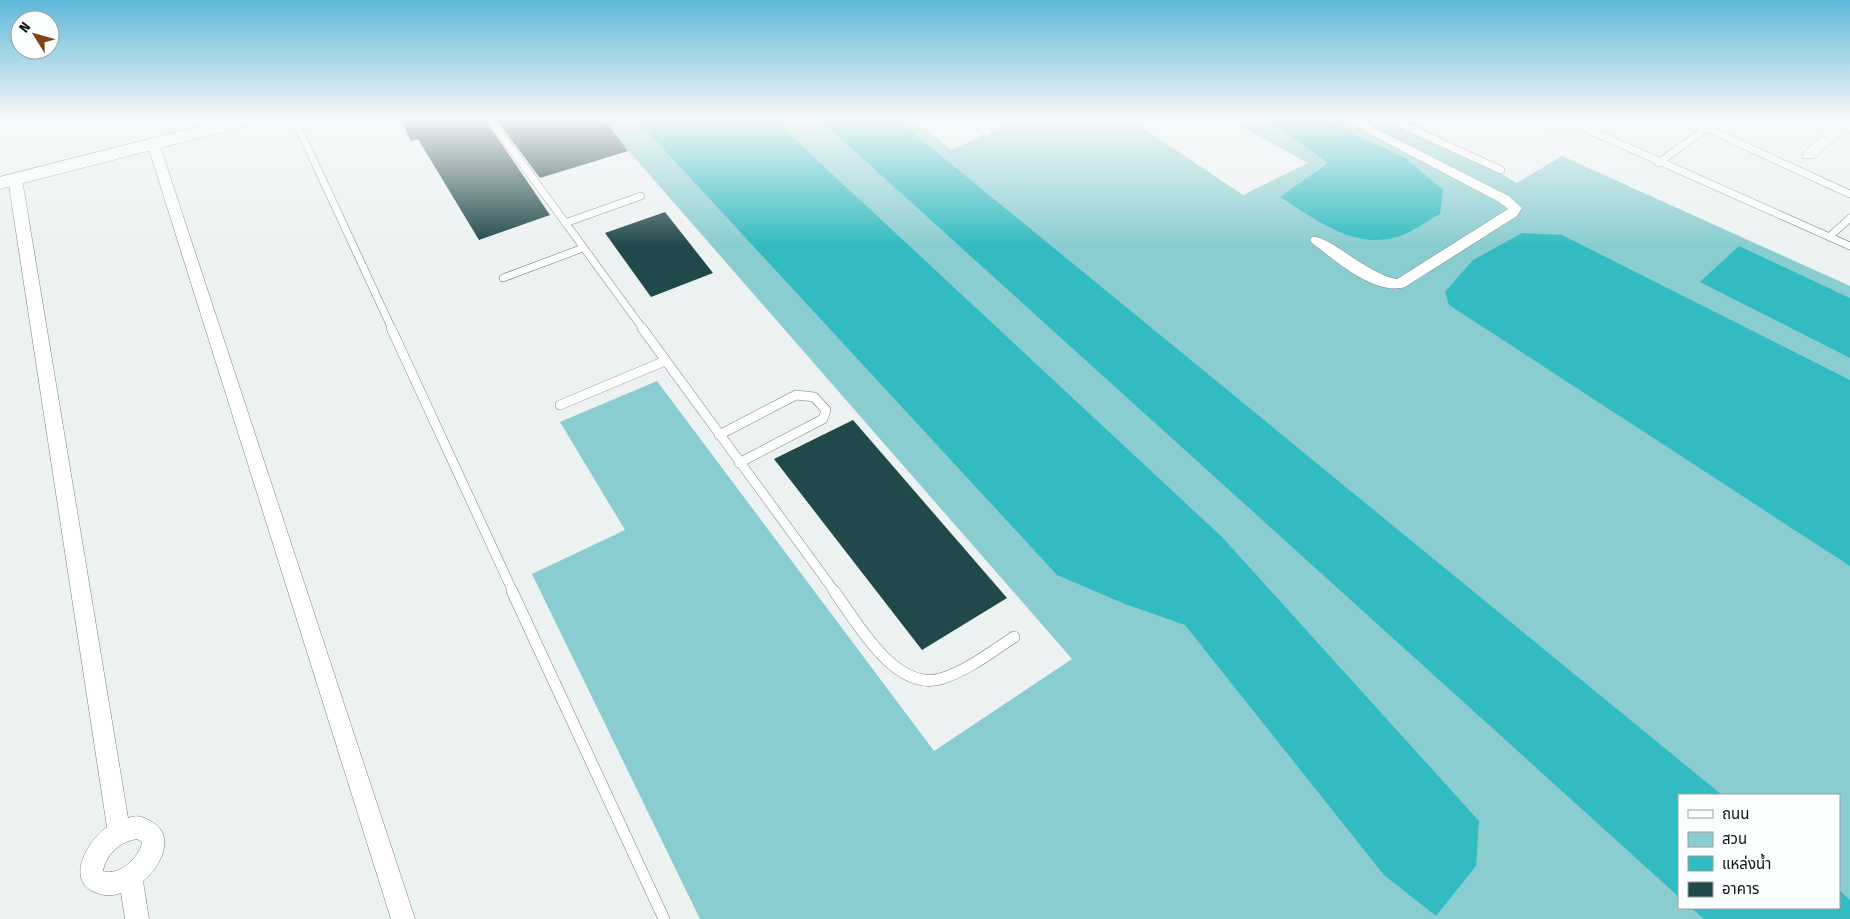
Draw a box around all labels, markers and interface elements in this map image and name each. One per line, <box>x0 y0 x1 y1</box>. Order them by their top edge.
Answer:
north arrow <box>10 10 60 60</box>
text: N <box>16 19 34 36</box>
legend <box>1678 794 1840 909</box>
text: ถนน <box>1722 805 1749 823</box>
text: สวน <box>1722 830 1747 848</box>
text: แหล่งน้ำ <box>1722 853 1771 873</box>
text: อาคาร <box>1722 880 1759 898</box>

